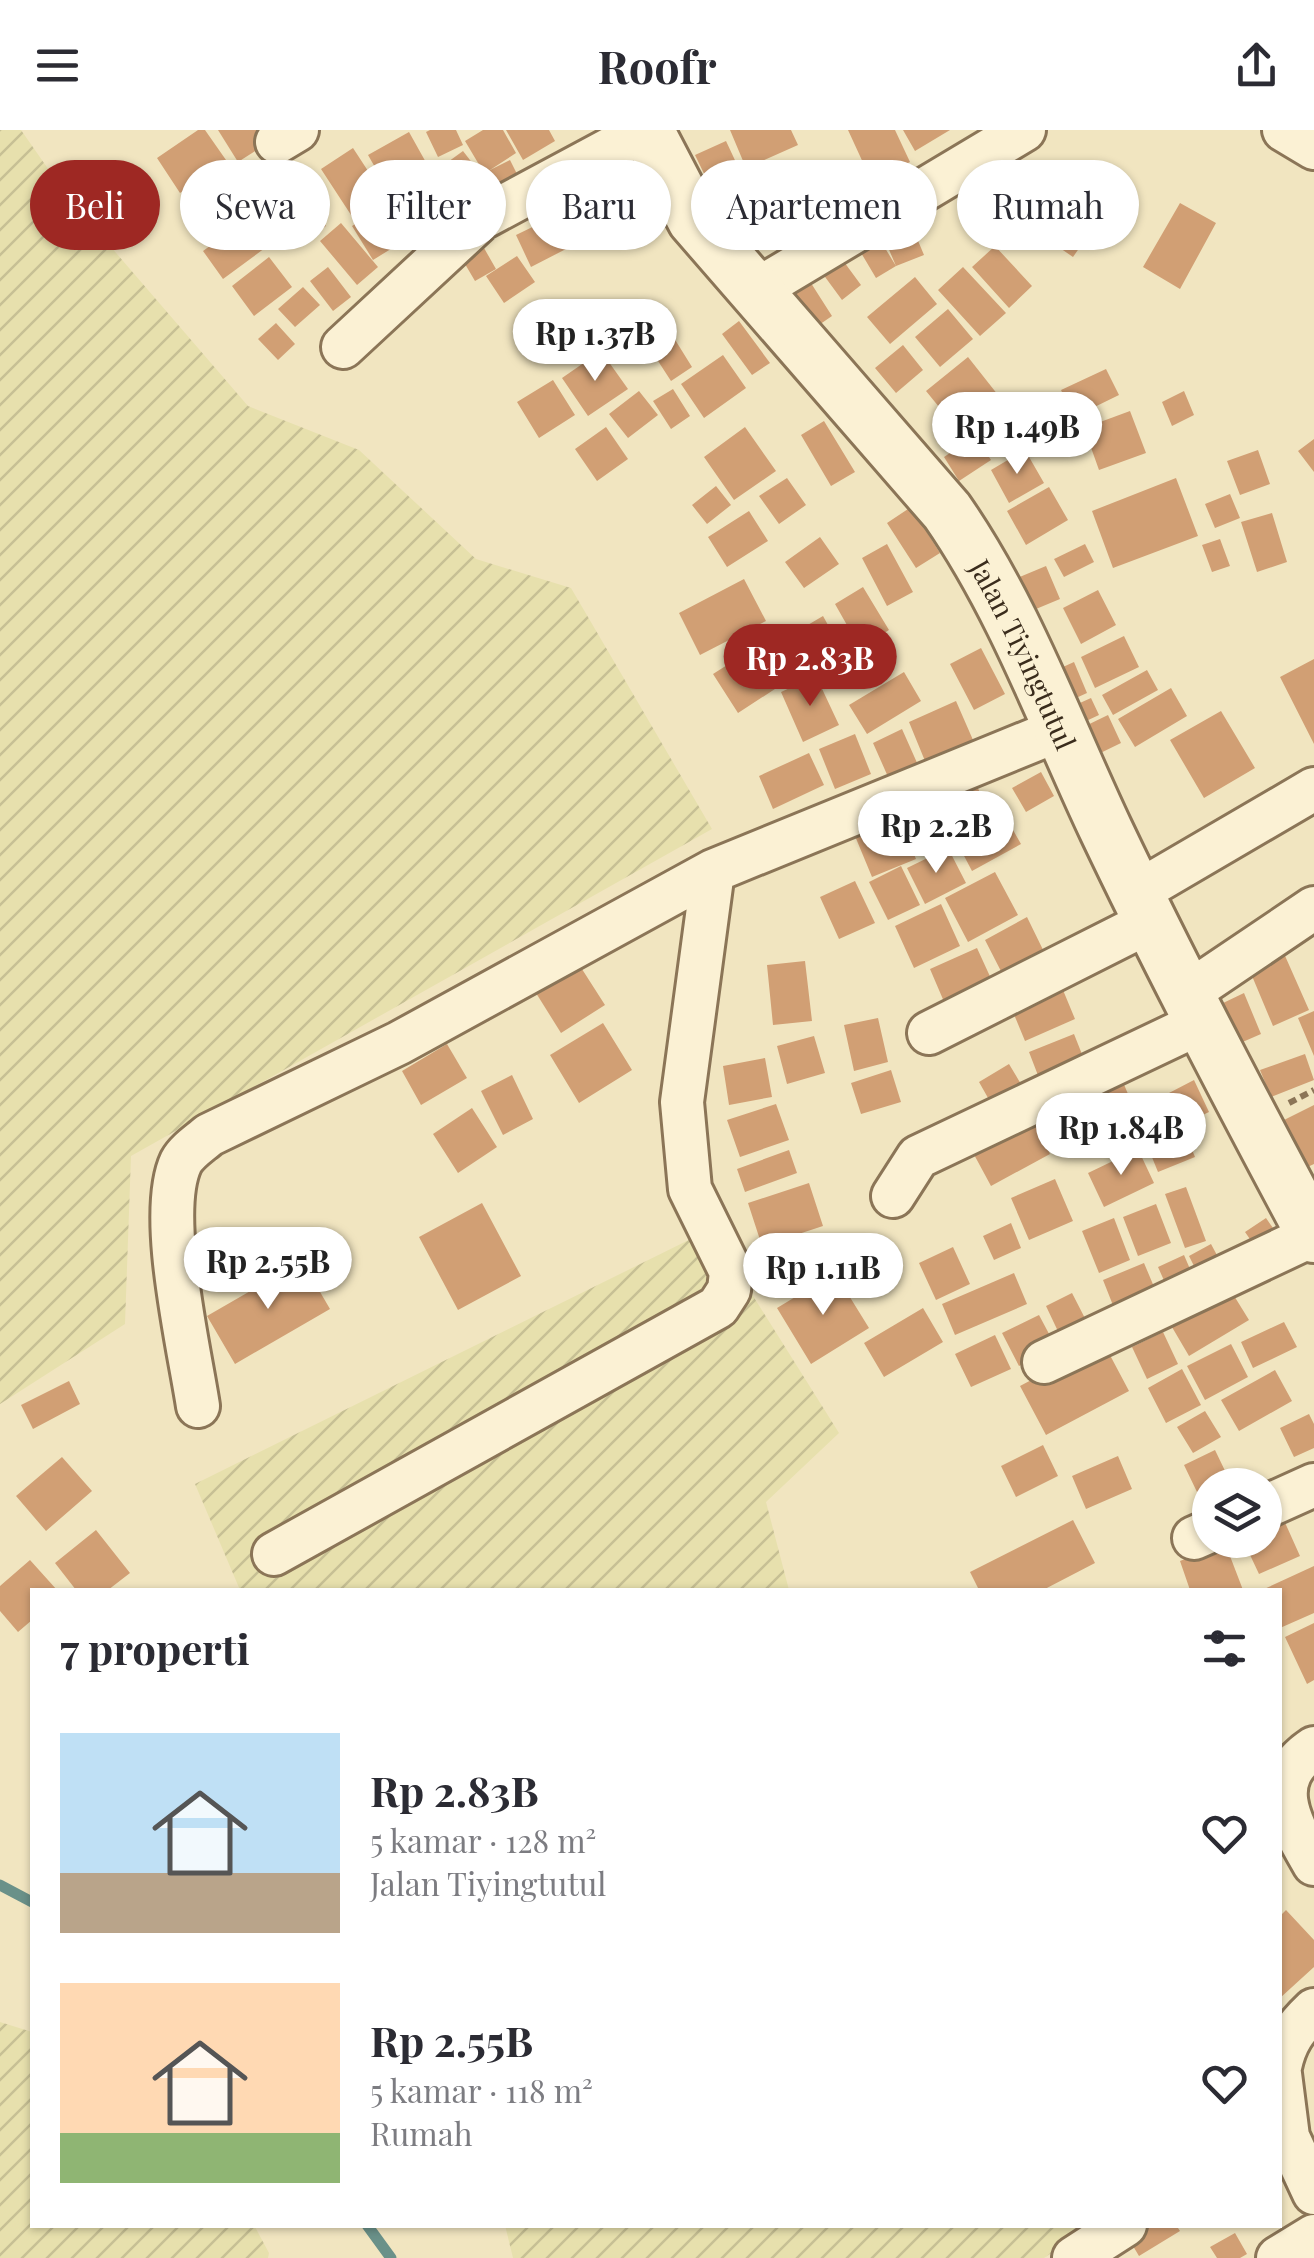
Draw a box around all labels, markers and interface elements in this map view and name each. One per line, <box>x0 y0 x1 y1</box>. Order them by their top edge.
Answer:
text: Roofr <box>598 35 716 95</box>
icon: menu <box>30 38 85 93</box>
icon: share <box>1229 38 1284 93</box>
chip: Beli <box>30 160 160 250</box>
chip: Sewa <box>180 160 330 250</box>
chip: Filter <box>350 160 506 250</box>
chip: Baru <box>526 160 671 250</box>
chip: Apartemen <box>691 160 937 250</box>
chip: Rumah <box>957 160 1139 250</box>
pin: Rp 1.37B <box>492 299 698 384</box>
text: Rp 1.37B <box>535 310 655 353</box>
pin: Rp 1.49B <box>914 392 1120 477</box>
text: Rp 1.49B <box>954 403 1080 446</box>
street label: Jalan Tiyingtutul <box>962 551 1086 755</box>
pin: Rp 2.83B <box>707 624 913 709</box>
text: Rp 2.83B <box>746 635 874 678</box>
pin: Rp 2.2B <box>844 791 1028 876</box>
text: Rp 2.2B <box>880 802 992 845</box>
pin: Rp 1.84B <box>1018 1093 1224 1178</box>
text: Rp 1.84B <box>1058 1104 1184 1147</box>
pin: Rp 2.55B <box>165 1227 371 1312</box>
pin: Rp 1.11B <box>720 1233 926 1318</box>
text: Rp 2.55B <box>206 1238 330 1281</box>
text: Rp 1.11B <box>765 1244 881 1287</box>
map controls <box>1192 1468 1282 1558</box>
button: layers <box>1192 1468 1282 1558</box>
text: 7 properti <box>60 1620 250 1676</box>
icon: filters <box>1197 1621 1252 1676</box>
text: Rp 2.83B <box>370 1762 539 1818</box>
icon: home <box>140 1773 260 1893</box>
icon: heart <box>1197 1806 1252 1861</box>
text: 5 kamar · 128 m² <box>370 1818 596 1861</box>
text: Jalan Tiyingtutul <box>370 1861 606 1904</box>
text: Rp 2.55B <box>370 2012 533 2068</box>
icon: home <box>140 2023 260 2143</box>
icon: heart <box>1197 2056 1252 2111</box>
text: 5 kamar · 118 m² <box>370 2068 593 2111</box>
text: Rumah <box>370 2111 473 2154</box>

